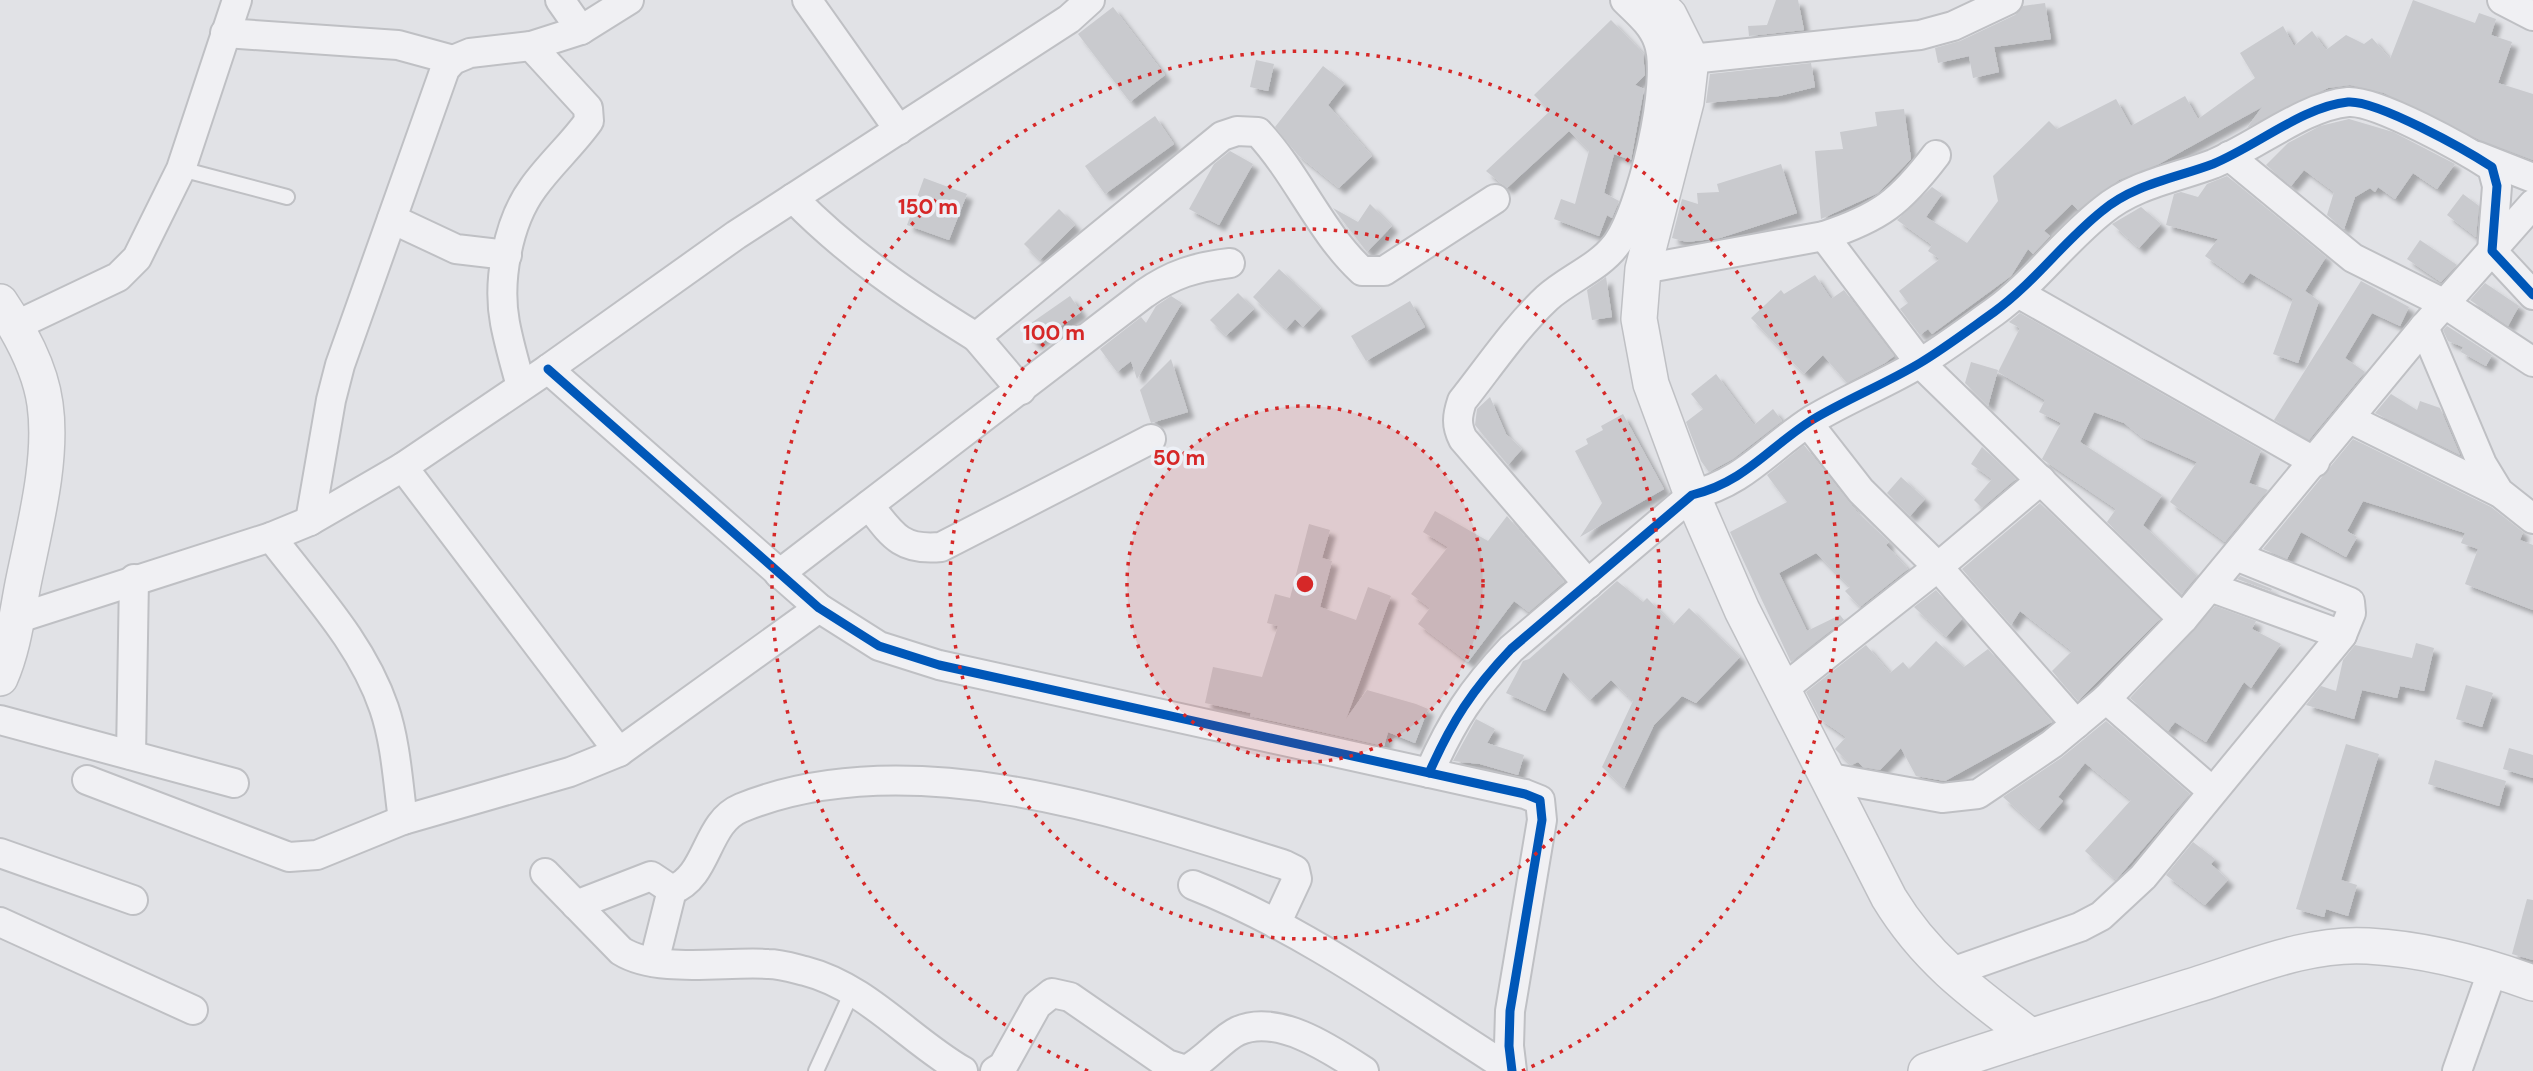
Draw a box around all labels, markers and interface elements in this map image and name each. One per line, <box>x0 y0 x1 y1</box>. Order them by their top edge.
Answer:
text: 150 m <box>898 193 958 221</box>
text: 100 m <box>1023 319 1085 347</box>
text: 50 m <box>1153 444 1205 472</box>
centre of rings <box>1293 572 1317 596</box>

